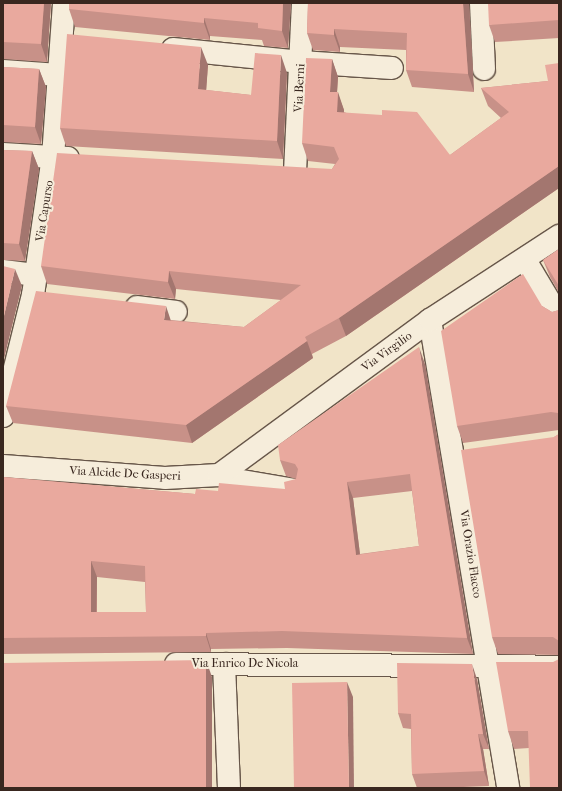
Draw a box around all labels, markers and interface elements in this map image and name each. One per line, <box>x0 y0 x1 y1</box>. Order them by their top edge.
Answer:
street label: Via Berni <box>292 63 308 113</box>
street label: Via Capurso <box>33 179 57 243</box>
street label: Via Virgilio <box>359 329 415 375</box>
street label: Via Alcide De Gasperi <box>69 464 181 484</box>
street label: Via Orazio Flacco <box>456 509 484 599</box>
street label: Via Enrico De Nicola <box>192 657 298 671</box>

